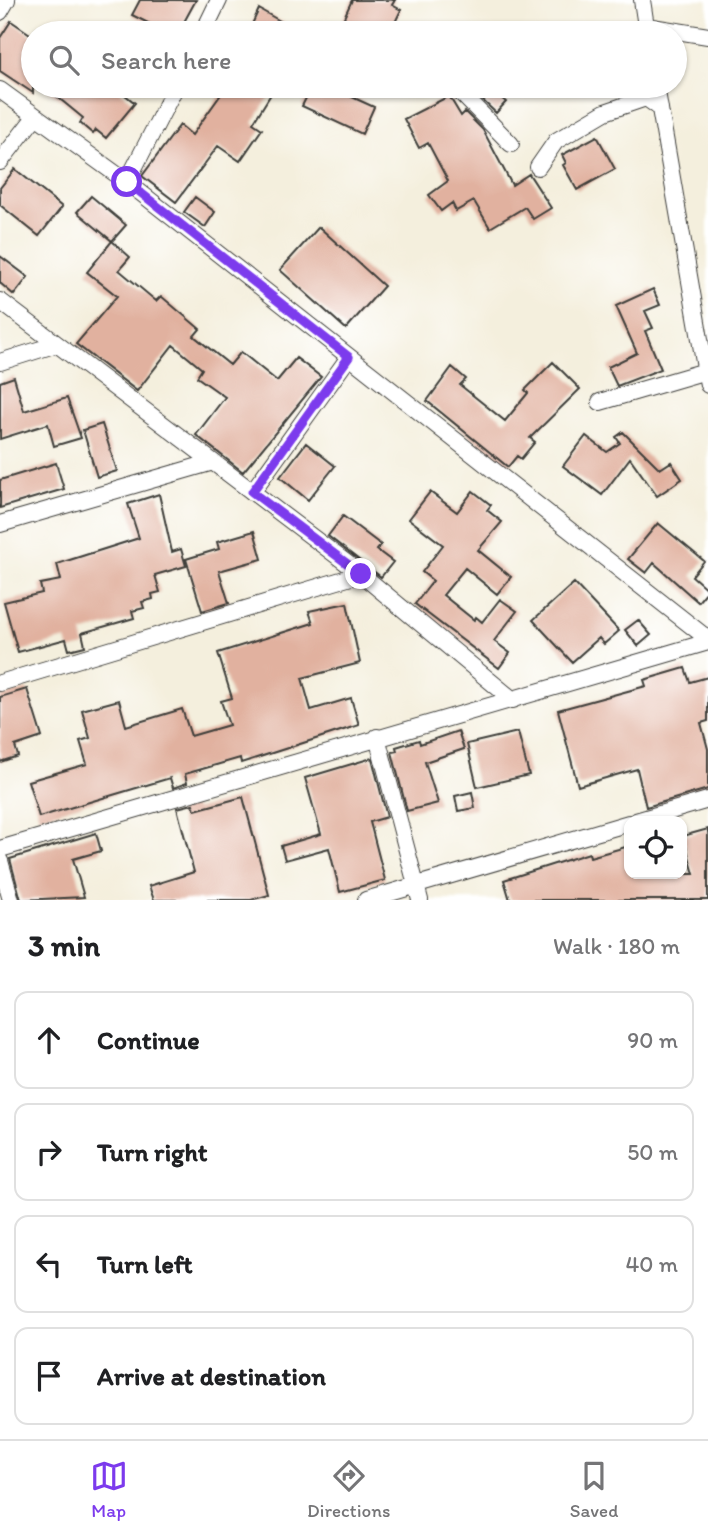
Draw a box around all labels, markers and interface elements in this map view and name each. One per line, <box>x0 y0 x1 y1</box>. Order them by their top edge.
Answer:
search box <box>21 21 687 98</box>
icon: search <box>45 41 83 79</box>
text: Search here <box>101 44 231 76</box>
route start <box>111 166 142 197</box>
route end <box>345 558 376 589</box>
map controls <box>624 816 687 879</box>
button: locate <box>624 816 687 879</box>
text: 3 min <box>28 927 100 964</box>
text: Walk · 180 m <box>553 932 680 960</box>
icon: ahead <box>30 1021 68 1059</box>
text: Continue <box>97 1024 200 1056</box>
text: 90 m <box>627 1026 678 1054</box>
icon: right <box>30 1133 68 1171</box>
text: Turn right <box>97 1136 208 1168</box>
text: 50 m <box>627 1138 678 1166</box>
icon: left <box>30 1245 68 1283</box>
text: Turn left <box>97 1248 193 1280</box>
text: 40 m <box>625 1250 678 1278</box>
icon: arrive <box>30 1357 68 1395</box>
text: Arrive at destination <box>97 1360 326 1392</box>
tab: Map <box>90 1457 128 1522</box>
tab: Directions <box>307 1457 391 1522</box>
tab: Saved <box>570 1457 618 1522</box>

